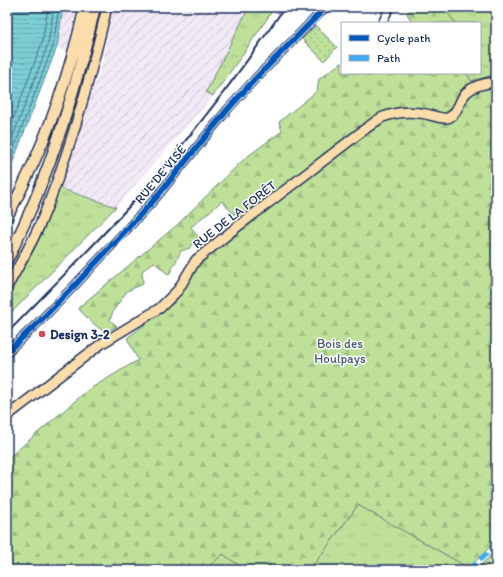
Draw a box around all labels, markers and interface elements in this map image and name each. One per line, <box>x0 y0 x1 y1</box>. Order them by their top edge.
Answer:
legend <box>341 22 481 74</box>
text: Cycle path <box>377 31 431 45</box>
text: Path <box>377 51 400 65</box>
street label: RUE DE VISÉ <box>131 142 189 207</box>
street label: RUE DE LA FORÊT <box>190 177 279 252</box>
place label: Design 3-2 <box>50 327 110 343</box>
marker: Design 3-2 <box>37 329 47 339</box>
park label: Bois des Houlpays <box>314 336 366 366</box>

